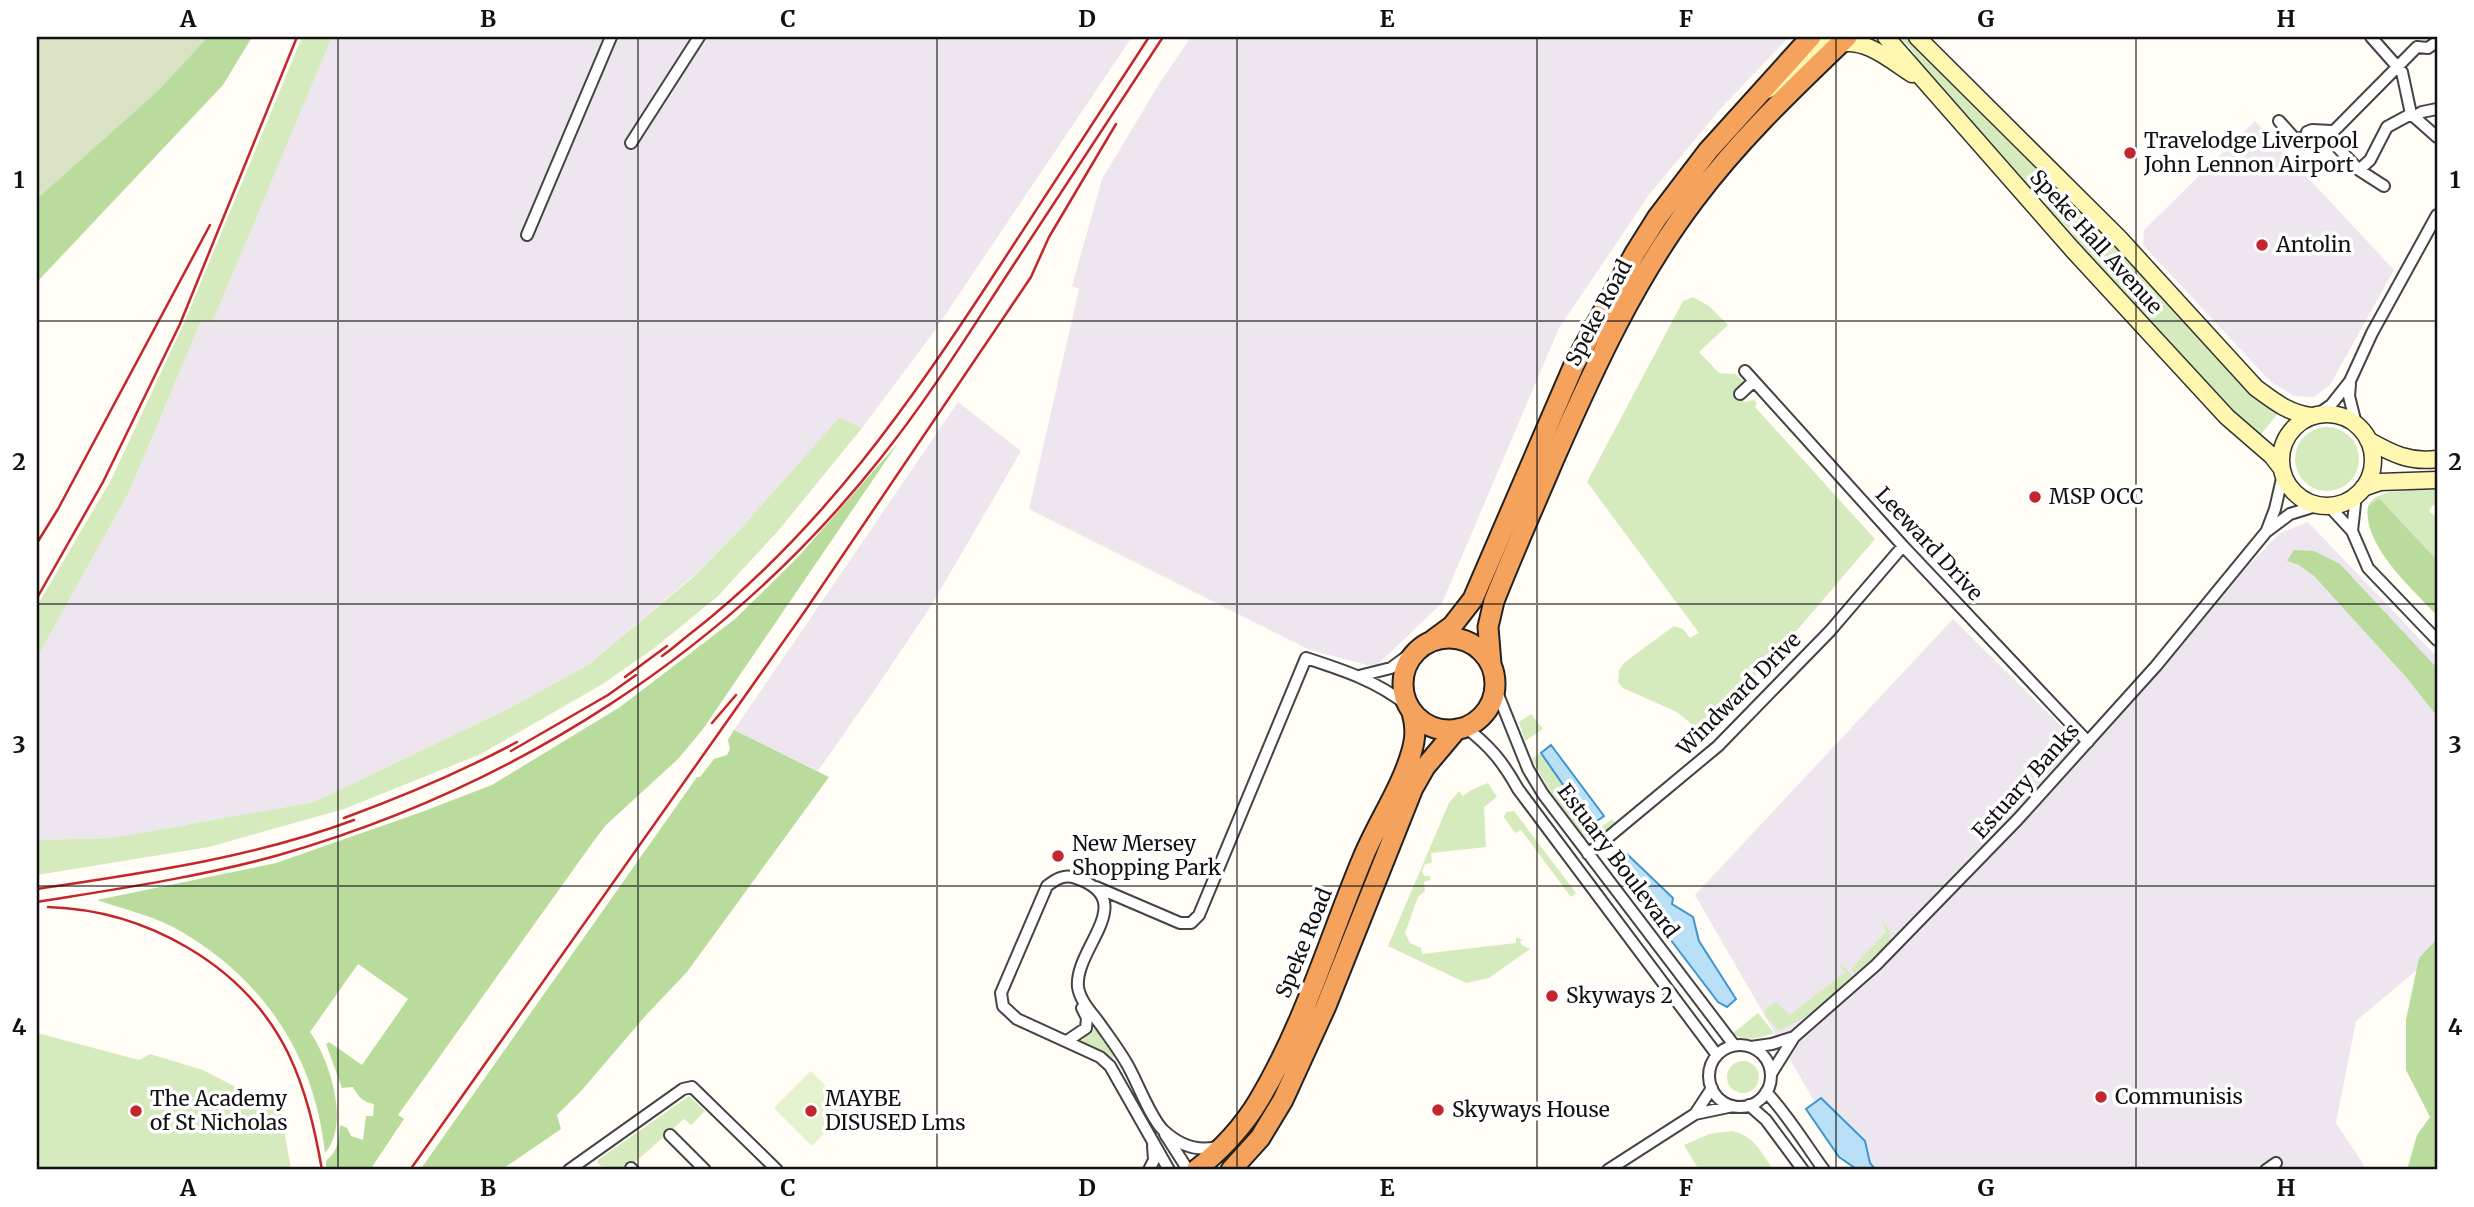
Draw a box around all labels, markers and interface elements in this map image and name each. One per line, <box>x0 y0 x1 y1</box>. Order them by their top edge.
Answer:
text: A <box>179 4 197 33</box>
text: B <box>480 4 496 33</box>
text: C <box>780 4 796 33</box>
text: D <box>1078 4 1096 33</box>
text: E <box>1379 4 1395 33</box>
text: F <box>1679 4 1693 33</box>
text: G <box>1978 4 1995 33</box>
text: H <box>2277 4 2296 33</box>
place label: Travelodge Liverpool John Lennon Airport <box>2143 127 2359 178</box>
marker: Travelodge Liverpool John Lennon Airport <box>2122 145 2138 161</box>
street label: Speke Hall Avenue <box>2024 164 2168 320</box>
text: 1 <box>14 165 25 194</box>
text: 1 <box>2450 165 2461 194</box>
place label: Antolin <box>2275 231 2352 258</box>
marker: Antolin <box>2254 237 2270 253</box>
street label: Speke Road <box>1559 255 1638 370</box>
text: 2 <box>12 447 26 476</box>
text: 2 <box>2448 447 2462 476</box>
street label: Leeward Drive <box>1870 481 1989 606</box>
place label: MSP OCC <box>2049 483 2144 510</box>
marker: MSP OCC <box>2027 489 2043 505</box>
street label: Windward Drive <box>1670 626 1806 762</box>
street label: Estuary Banks <box>1966 717 2085 844</box>
text: 3 <box>12 730 26 759</box>
text: 3 <box>2448 730 2462 759</box>
street label: Estuary Boulevard <box>1552 778 1685 943</box>
place label: New Mersey Shopping Park <box>1072 830 1222 881</box>
marker: New Mersey Shopping Park <box>1050 848 1066 864</box>
street label: Speke Road <box>1269 884 1338 1002</box>
place label: Skyways 2 <box>1566 982 1673 1009</box>
marker: Skyways 2 <box>1544 988 1560 1004</box>
text: 4 <box>12 1012 27 1041</box>
text: 4 <box>2448 1012 2463 1041</box>
place label: Communisis <box>2115 1083 2243 1110</box>
place label: The Academy of St Nicholas <box>150 1085 288 1136</box>
place label: MAYBE DISUSED Lms <box>825 1085 966 1136</box>
marker: Communisis <box>2093 1089 2109 1105</box>
place label: Skyways House <box>1452 1096 1610 1123</box>
marker: Skyways House <box>1430 1102 1446 1118</box>
marker: The Academy of St Nicholas <box>128 1103 144 1119</box>
marker: MAYBE DISUSED Lms <box>803 1103 819 1119</box>
text: A <box>179 1173 197 1202</box>
text: B <box>480 1173 496 1202</box>
text: C <box>780 1173 796 1202</box>
text: D <box>1078 1173 1096 1202</box>
text: E <box>1379 1173 1395 1202</box>
text: F <box>1679 1173 1693 1202</box>
text: G <box>1978 1173 1995 1202</box>
text: H <box>2277 1173 2296 1202</box>

